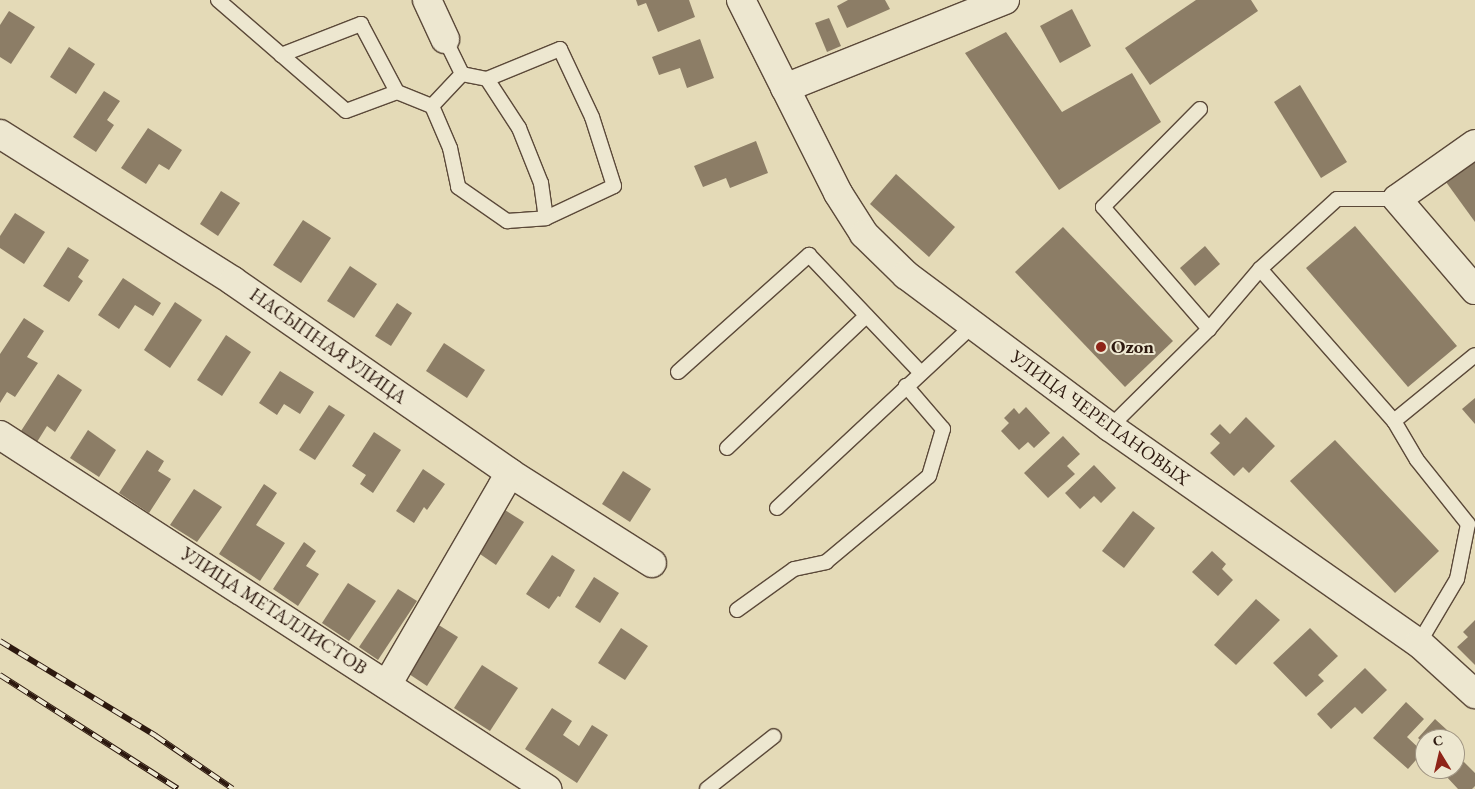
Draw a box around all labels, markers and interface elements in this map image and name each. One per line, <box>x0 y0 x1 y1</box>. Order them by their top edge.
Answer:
street label: НАСЫПНАЯ УЛИЦА <box>245 283 411 409</box>
place label: Ozon <box>1111 336 1154 358</box>
marker: Ozon <box>1095 341 1107 353</box>
street label: УЛИЦА ЧЕРЕПАНОВЫХ <box>1006 345 1194 491</box>
street label: УЛИЦА МЕТАЛЛИСТОВ <box>177 542 371 680</box>
north arrow <box>1415 729 1465 779</box>
text: С <box>1431 731 1444 750</box>

